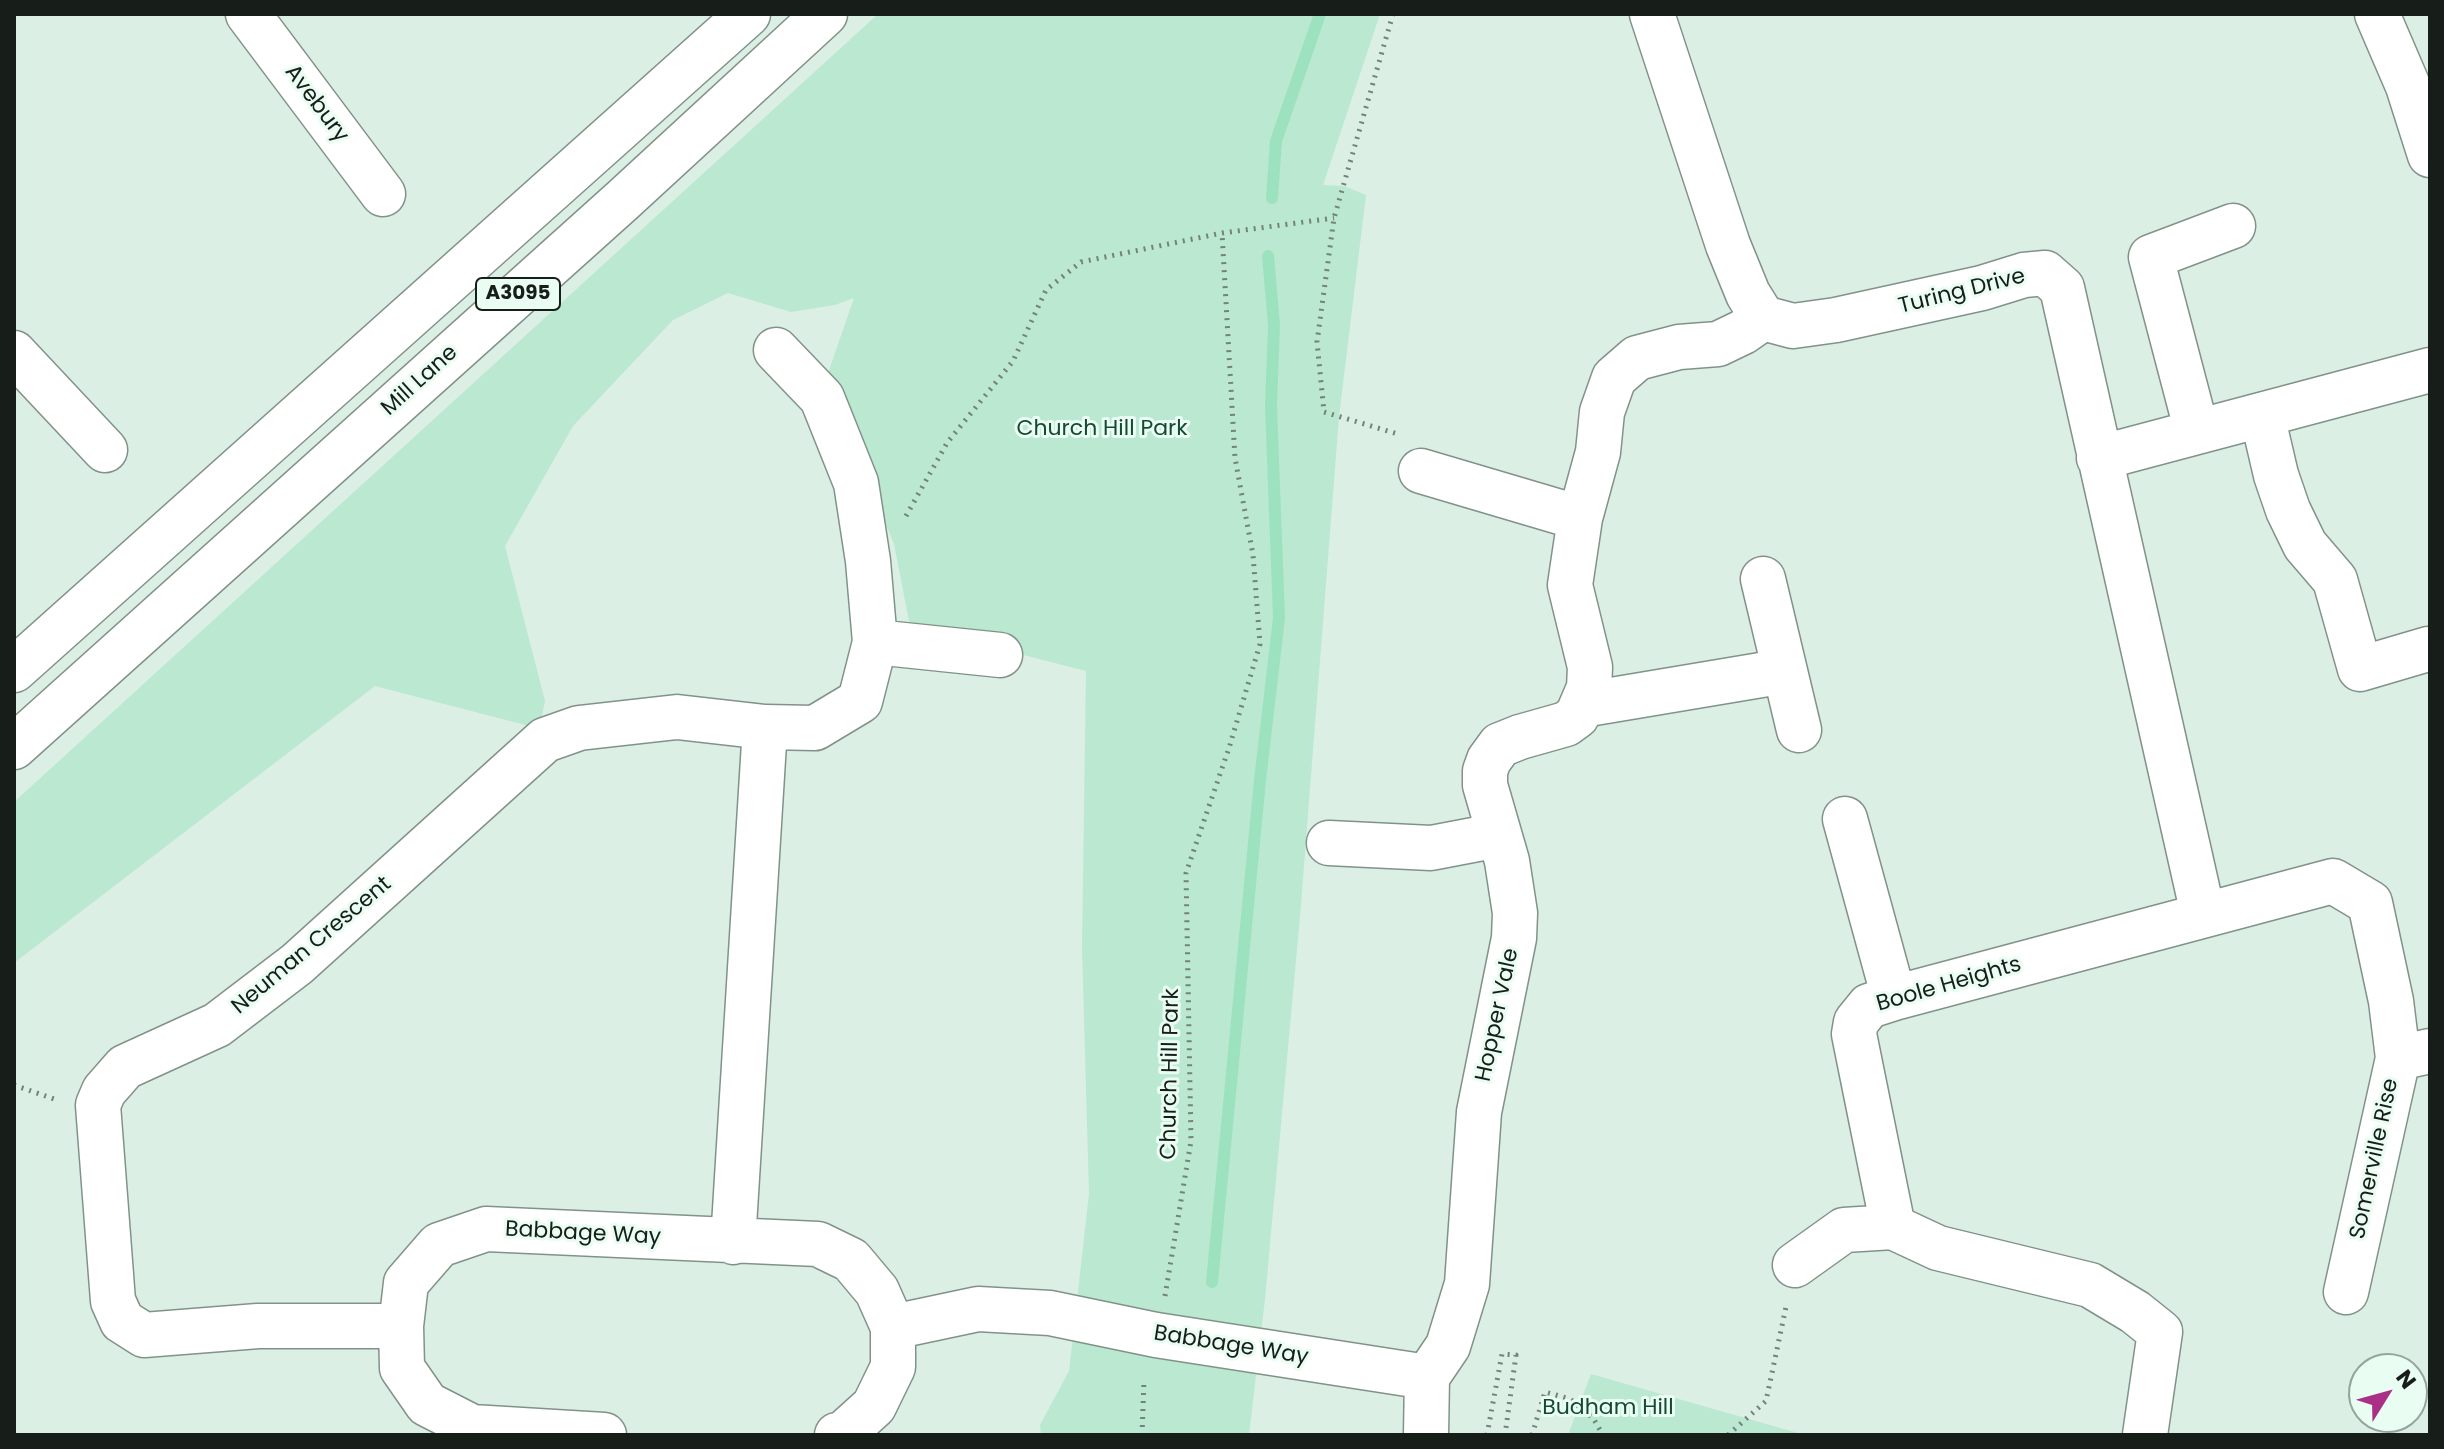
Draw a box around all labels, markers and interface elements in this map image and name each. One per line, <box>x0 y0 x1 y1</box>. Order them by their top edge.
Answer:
street label: Avebury <box>278 60 354 148</box>
street label: Turing Drive <box>1896 264 2028 320</box>
road number: A3095 <box>476 278 560 310</box>
street label: Mill Lane <box>377 340 463 422</box>
park label: Church Hill Park <box>1016 416 1188 442</box>
street label: Neuman Crescent <box>227 872 397 1020</box>
street label: Hopper Vale <box>1471 946 1525 1084</box>
street label: Boole Heights <box>1874 952 2024 1018</box>
street label: Church Hill Park <box>1156 988 1186 1160</box>
street label: Somerville Rise <box>2345 1076 2405 1242</box>
street label: Babbage Way <box>504 1217 662 1251</box>
street label: Babbage Way <box>1152 1321 1310 1371</box>
north arrow <box>2348 1353 2428 1433</box>
text: N <box>2389 1364 2423 1395</box>
park label: Budham Hill <box>1542 1395 1674 1421</box>

